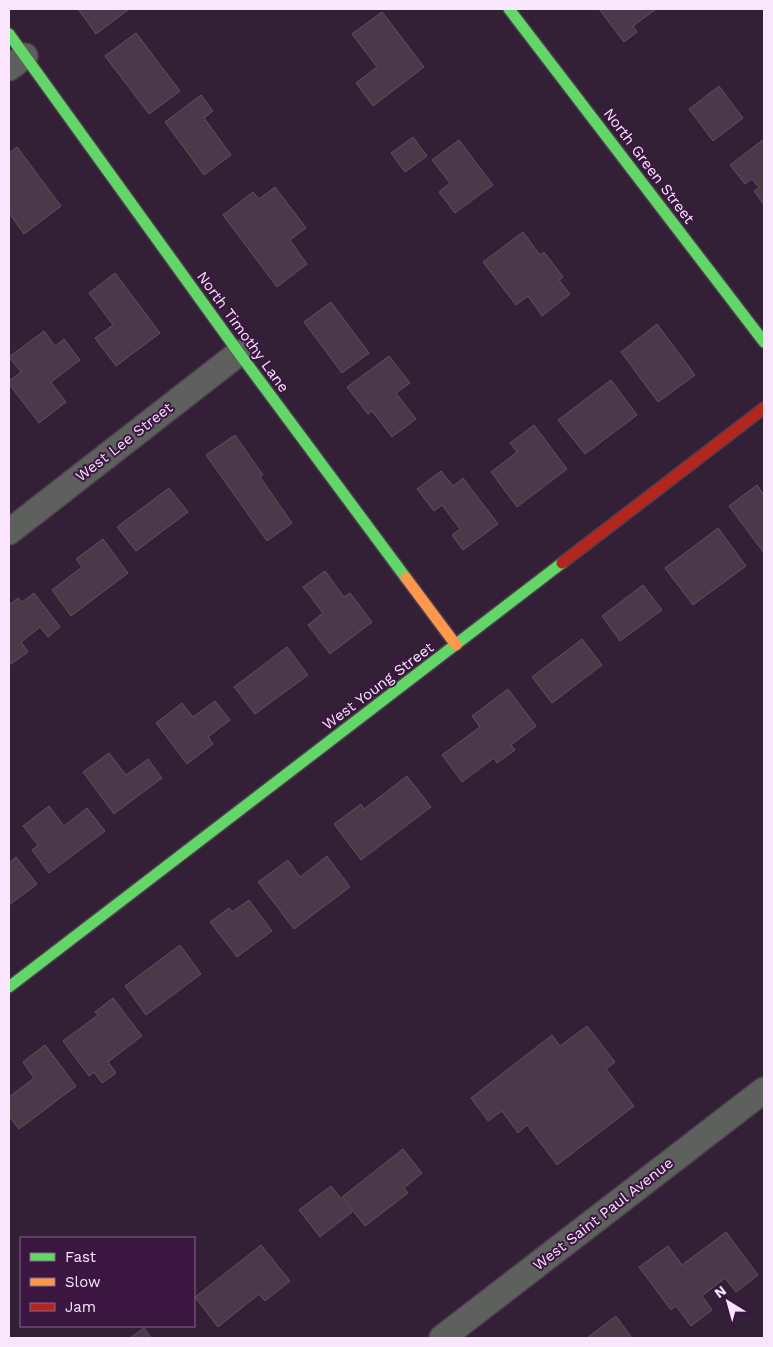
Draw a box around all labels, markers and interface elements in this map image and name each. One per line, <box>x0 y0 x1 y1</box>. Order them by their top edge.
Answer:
street label: North Green Street <box>600 105 699 228</box>
street label: North Timothy Lane <box>193 268 293 396</box>
street label: West Lee Street <box>72 398 177 485</box>
street label: West Young Street <box>319 638 438 734</box>
street label: West Saint Paul Avenue <box>529 1154 677 1274</box>
legend <box>20 1237 195 1327</box>
text: Fast <box>65 1248 97 1266</box>
text: Slow <box>65 1273 101 1291</box>
north arrow <box>703 1277 753 1327</box>
text: N <box>711 1282 729 1301</box>
text: Jam <box>65 1298 96 1316</box>

